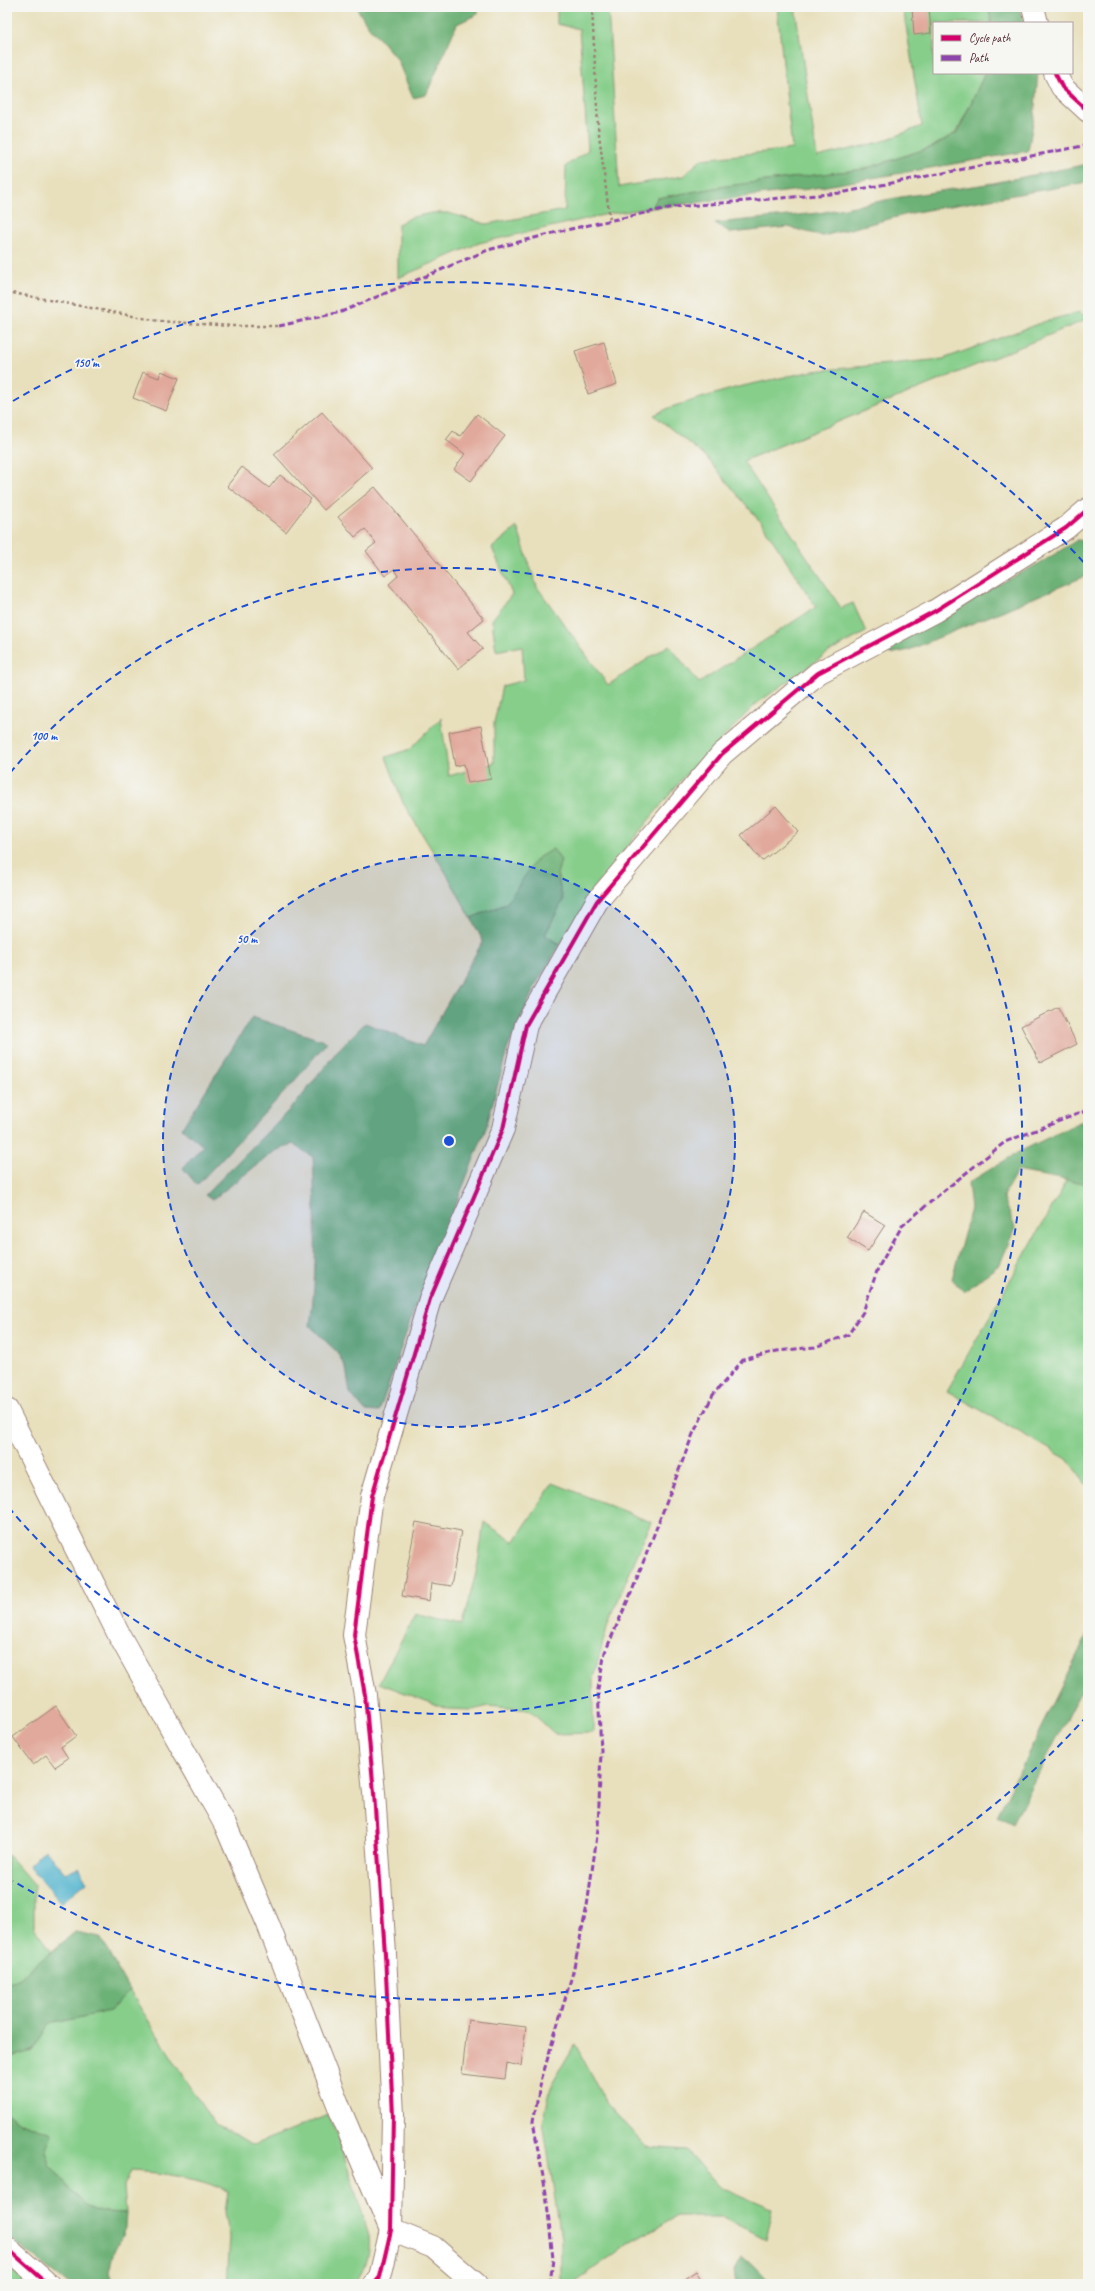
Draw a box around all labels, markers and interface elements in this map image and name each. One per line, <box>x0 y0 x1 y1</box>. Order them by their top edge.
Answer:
legend <box>933 22 1073 74</box>
text: Cycle path <box>969 30 1011 46</box>
text: Path <box>969 50 989 66</box>
text: 150 m <box>73 355 100 371</box>
text: 100 m <box>31 728 58 744</box>
text: 50 m <box>237 931 258 947</box>
centre of rings <box>442 1134 456 1148</box>

